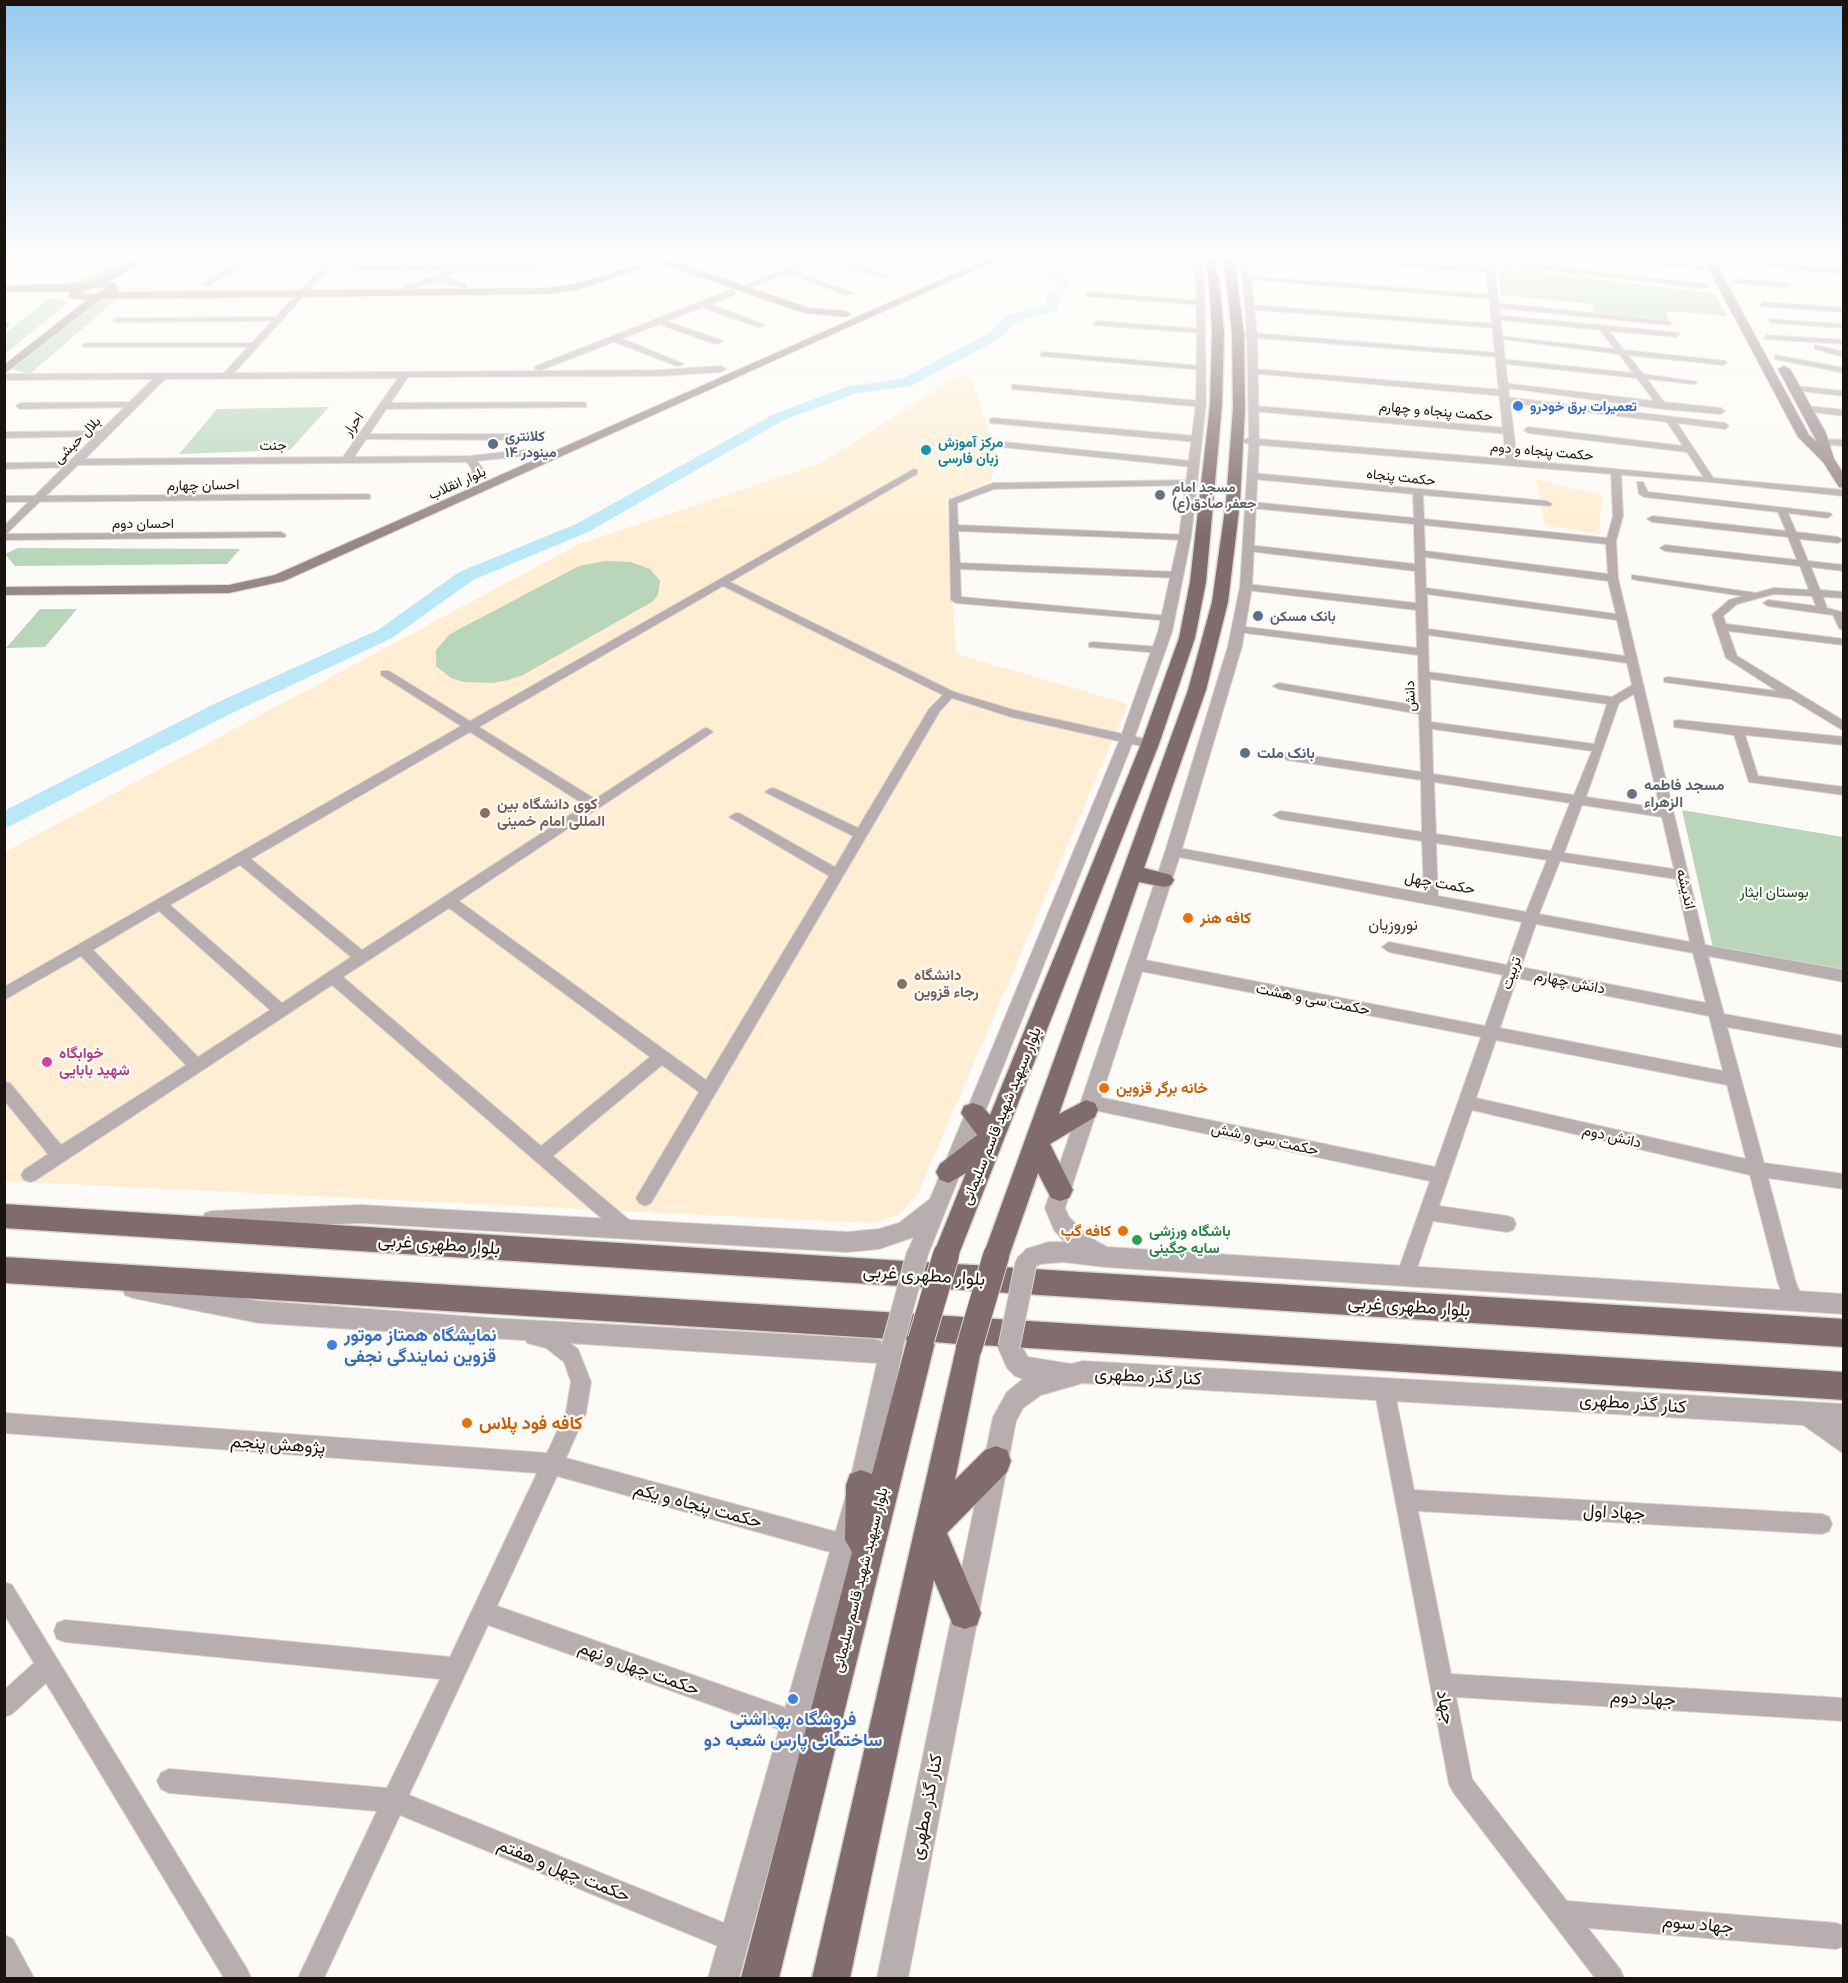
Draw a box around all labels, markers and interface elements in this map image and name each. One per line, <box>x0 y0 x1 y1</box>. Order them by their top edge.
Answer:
street label: حکمت پنجاه و چهارم <box>1378 398 1494 424</box>
place label: تعمیرات برق خودرو <box>1530 398 1637 414</box>
marker: تعمیرات برق خودرو <box>1511 399 1525 413</box>
street label: احرار <box>339 409 367 439</box>
street label: بلال حبشی <box>50 413 104 467</box>
place label: کلانتری ۱۴ مینودر <box>505 428 557 460</box>
place label: مرکز آموزش زبان فارسی <box>938 434 1003 466</box>
street label: جنت <box>259 437 287 453</box>
marker: کلانتری ۱۴ مینودر <box>486 437 500 451</box>
street label: حکمت پنجاه و دوم <box>1490 438 1594 464</box>
marker: مرکز آموزش زبان فارسی <box>919 443 933 457</box>
street label: بلوار انقلاب <box>426 463 488 503</box>
street label: حکمت پنجاه <box>1366 465 1436 489</box>
street label: احسان چهارم <box>166 476 240 494</box>
place label: مسجد امام جعفر صادق(ع) <box>1172 479 1257 512</box>
marker: مسجد امام جعفر صادق(ع) <box>1153 488 1167 502</box>
street label: احسان دوم <box>112 515 174 531</box>
place label: بانک مسکن <box>1270 608 1336 624</box>
marker: بانک مسکن <box>1251 609 1265 623</box>
street label: دانش <box>1401 680 1419 712</box>
place label: بانک ملت <box>1257 744 1315 762</box>
marker: بانک ملت <box>1238 746 1252 760</box>
place label: مسجد فاطمه الزهراء <box>1644 776 1724 811</box>
marker: مسجد فاطمه الزهراء <box>1625 787 1639 801</box>
place label: کوی دانشگاه بین المللی امام خمینی <box>497 795 605 830</box>
marker: کوی دانشگاه بین المللی امام خمینی <box>478 806 492 820</box>
street label: اندیشه <box>1673 867 1699 911</box>
street label: حکمت چهل <box>1403 868 1477 898</box>
park label: بوستان ایثار <box>1739 883 1809 901</box>
place label: کافه هنر <box>1200 909 1251 927</box>
marker: کافه هنر <box>1181 911 1195 925</box>
district label: نوروزیان <box>1368 915 1418 935</box>
street label: تربیت <box>1497 954 1525 992</box>
place label: دانشگاه رجاء قزوین <box>914 966 979 1001</box>
street label: دانش چهارم <box>1533 966 1607 998</box>
marker: دانشگاه رجاء قزوین <box>895 977 909 991</box>
street label: حکمت سی و هشت <box>1254 979 1372 1019</box>
street label: بلوار سپهبد شهید قاسم سلیمانی <box>957 1024 1045 1208</box>
place label: خوابگاه شهید بابایی <box>59 1044 130 1079</box>
marker: خوابگاه شهید بابایی <box>40 1055 54 1069</box>
place label: خانه برگر قزوین <box>1116 1079 1208 1097</box>
marker: خانه برگر قزوین <box>1097 1081 1111 1095</box>
street label: حکمت سی و شش <box>1210 1119 1320 1159</box>
street label: دانش دوم <box>1581 1121 1643 1151</box>
place label: کافه گپ <box>1061 1222 1111 1240</box>
place label: باشگاه ورزشى سايه چگينى <box>1149 1222 1231 1257</box>
marker: کافه گپ <box>1116 1224 1130 1238</box>
street label: بلوار مطهری غربی <box>377 1229 501 1259</box>
marker: باشگاه ورزشى سايه چگينى <box>1130 1233 1144 1247</box>
street label: بلوار مطهری غربی <box>862 1260 986 1290</box>
street label: بلوار مطهری غربی <box>1347 1291 1471 1321</box>
place label: نمایشگاه همتاز موتور قزوین نمایندگی نجفی <box>344 1324 497 1366</box>
marker: نمایشگاه همتاز موتور قزوین نمایندگی نجفی <box>325 1338 339 1352</box>
street label: کنار گذر مطهری <box>1094 1362 1202 1390</box>
street label: کنار گذر مطهری <box>1579 1388 1687 1418</box>
place label: کافه فود پلاس <box>479 1412 583 1434</box>
marker: کافه فود پلاس <box>460 1416 474 1430</box>
street label: پژوهش پنجم <box>230 1430 326 1458</box>
street label: حکمت پنجاه و یکم <box>631 1477 765 1533</box>
street label: بلوار سپهبد شهید قاسم سلیمانی <box>828 1485 892 1675</box>
street label: جهاد اول <box>1582 1500 1646 1524</box>
street label: حکمت چهل و نهم <box>576 1636 702 1700</box>
street label: جهاد دوم <box>1610 1685 1676 1711</box>
street label: جهاد <box>1432 1688 1460 1726</box>
marker: فروشگاه بهداشتی ساختمانی پارس شعبه دو <box>786 1692 800 1706</box>
place label: فروشگاه بهداشتی ساختمانی پارس شعبه دو <box>704 1708 882 1750</box>
street label: کنار گذر مطهری <box>905 1752 947 1862</box>
street label: حکمت چهل و هفتم <box>495 1834 633 1906</box>
street label: جهاد سوم <box>1662 1910 1734 1938</box>

